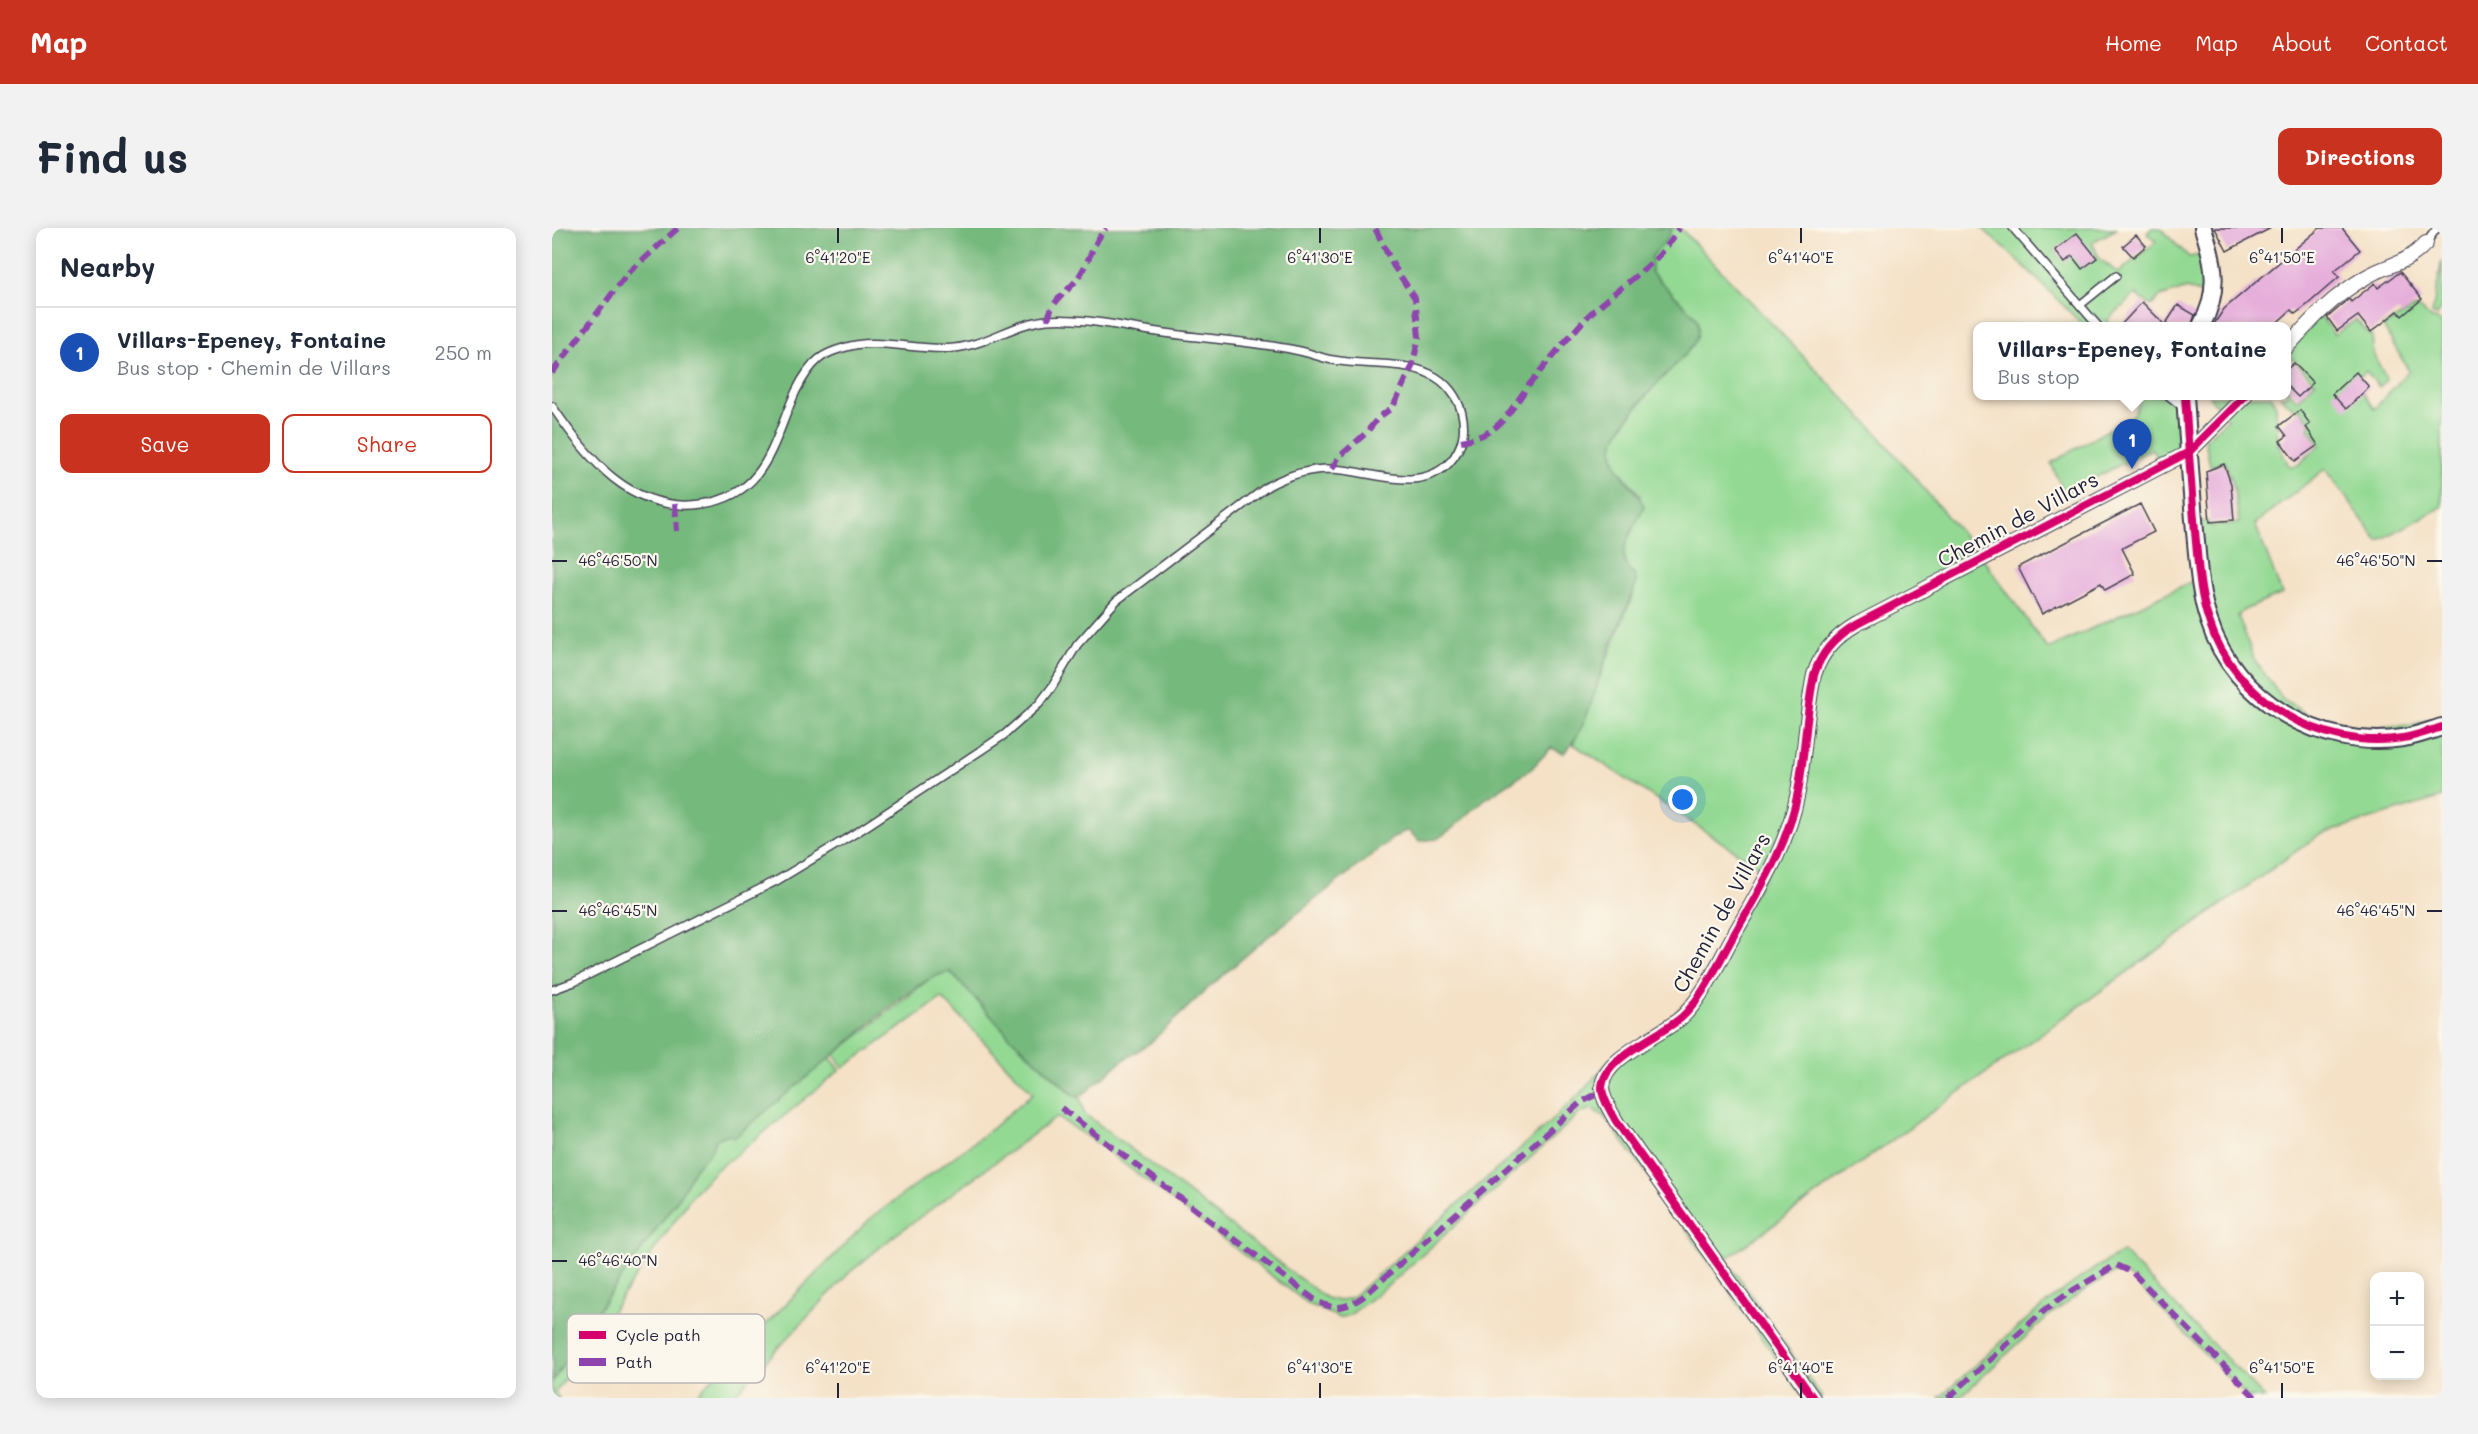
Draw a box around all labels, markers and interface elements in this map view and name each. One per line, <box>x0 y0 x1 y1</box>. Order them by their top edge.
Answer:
text: Map <box>30 24 87 60</box>
text: Home <box>2105 29 2162 56</box>
text: Map <box>2195 29 2238 56</box>
text: About <box>2271 29 2332 56</box>
text: Contact <box>2365 29 2448 56</box>
button: Directions <box>2278 128 2442 185</box>
text: Find us <box>36 129 188 184</box>
text: 6°41'20"E <box>805 247 871 267</box>
text: 6°41'30"E <box>1287 247 1353 267</box>
text: 6°41'40"E <box>1768 247 1834 267</box>
text: 6°41'50"E <box>2249 247 2315 267</box>
text: Nearby <box>60 250 155 284</box>
popup <box>1973 322 2291 400</box>
text: Villars-Epeney, Fontaine <box>117 325 386 354</box>
text: Villars-Epeney, Fontaine <box>1997 334 2267 363</box>
text: 1 <box>75 339 84 365</box>
text: 250 m <box>435 339 492 365</box>
text: Bus stop · Chemin de Villars <box>117 354 391 380</box>
text: Bus stop <box>1997 363 2080 389</box>
button: Save <box>60 414 270 473</box>
button: Share <box>282 414 492 473</box>
pin: 1 <box>2112 420 2152 469</box>
street label: Chemin de Villars <box>1932 465 2103 573</box>
text: 46°46'50"N <box>578 550 658 570</box>
text: 46°46'50"N <box>2336 550 2416 570</box>
your location <box>1668 785 1697 814</box>
street label: Chemin de Villars <box>1666 828 1776 997</box>
text: 46°46'45"N <box>579 900 657 920</box>
text: 46°46'45"N <box>2337 900 2415 920</box>
text: 46°46'40"N <box>578 1250 658 1270</box>
map controls <box>2370 1272 2424 1380</box>
button: + <box>2370 1272 2424 1326</box>
legend <box>567 1314 765 1383</box>
text: Cycle path <box>616 1324 700 1345</box>
button: − <box>2370 1326 2424 1380</box>
text: Path <box>616 1351 652 1372</box>
text: 6°41'20"E <box>805 1357 871 1377</box>
text: 6°41'30"E <box>1287 1357 1353 1377</box>
text: 6°41'40"E <box>1768 1357 1834 1377</box>
text: 6°41'50"E <box>2249 1357 2315 1377</box>

